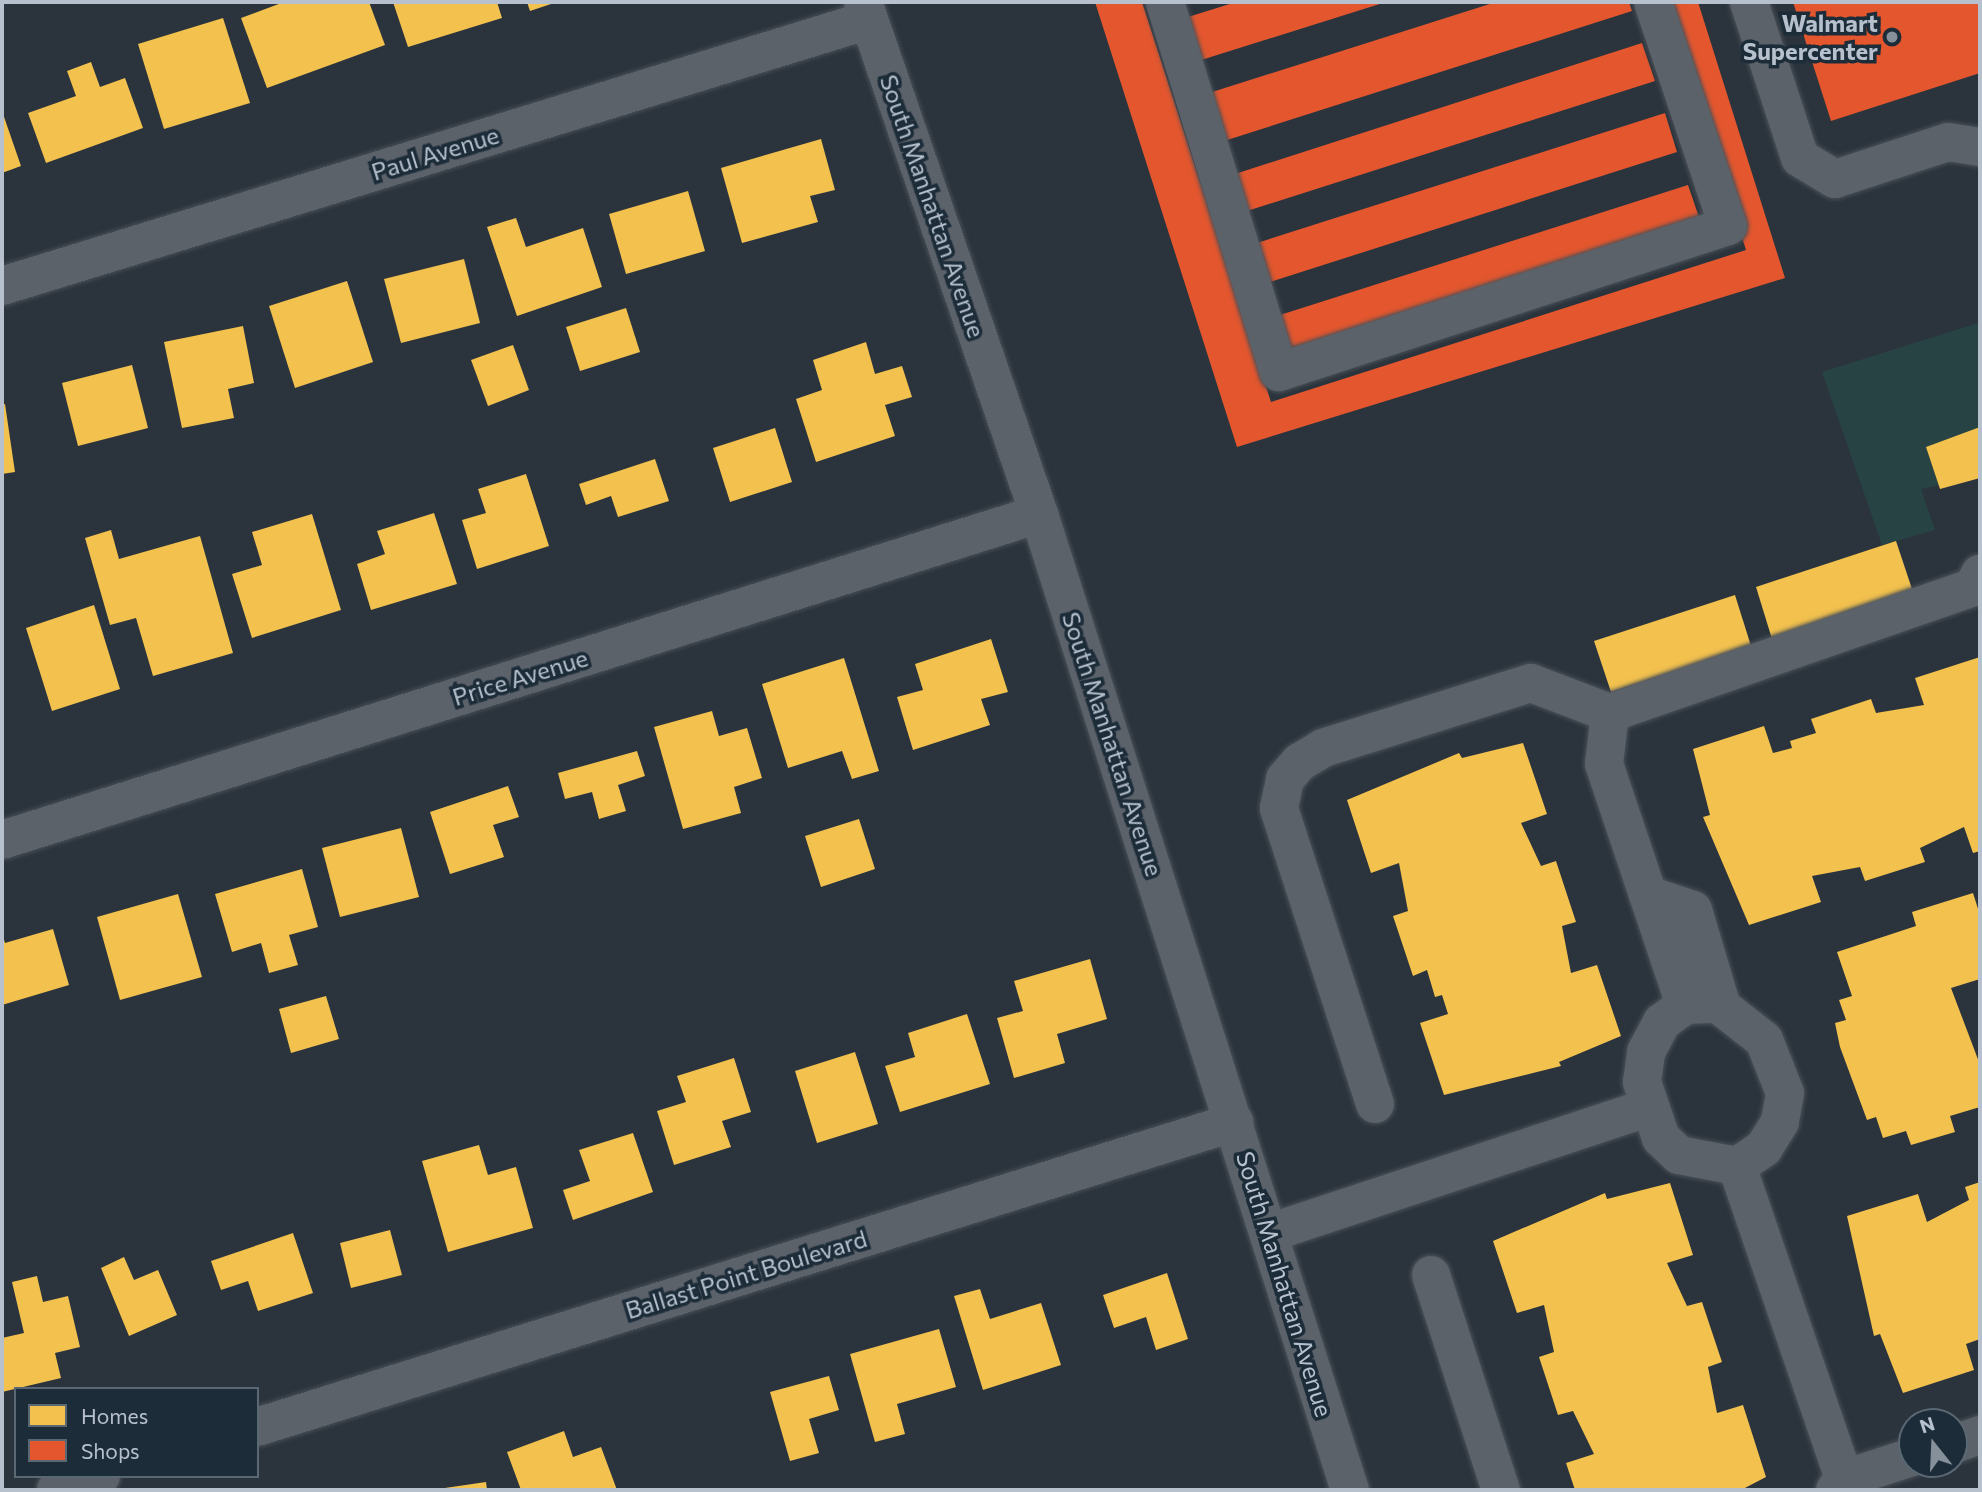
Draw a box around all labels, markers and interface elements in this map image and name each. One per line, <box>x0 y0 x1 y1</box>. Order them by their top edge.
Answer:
place label: Walmart Supercenter <box>1743 9 1878 65</box>
marker: Walmart Supercenter <box>1884 29 1900 45</box>
street label: South Manhattan Avenue <box>874 71 992 341</box>
street label: Paul Avenue <box>368 120 502 186</box>
street label: South Manhattan Avenue <box>1057 608 1169 880</box>
street label: Price Avenue <box>449 643 591 711</box>
street label: South Manhattan Avenue <box>1231 1148 1339 1420</box>
street label: Ballast Point Boulevard <box>622 1224 870 1324</box>
legend <box>14 1387 259 1478</box>
text: Homes <box>81 1403 148 1428</box>
north arrow <box>1898 1408 1968 1478</box>
text: N <box>1917 1411 1937 1438</box>
text: Shops <box>81 1438 140 1463</box>

